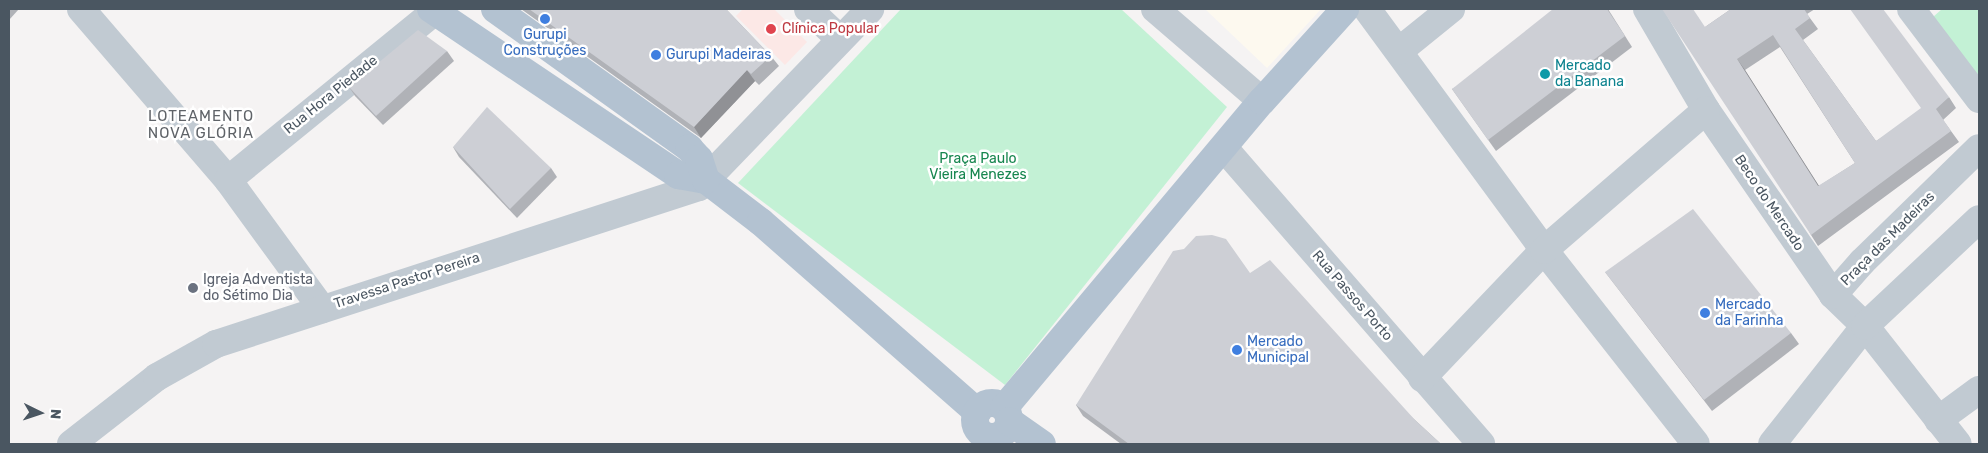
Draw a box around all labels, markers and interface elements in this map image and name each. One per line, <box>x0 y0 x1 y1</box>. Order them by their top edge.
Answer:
marker: Gurupi Construções <box>539 13 551 25</box>
place label: Clínica Popular <box>782 21 879 37</box>
marker: Clínica Popular <box>764 22 778 36</box>
place label: Gurupi Construções <box>504 27 586 59</box>
place label: Gurupi Madeiras <box>666 47 771 63</box>
marker: Gurupi Madeiras <box>650 49 662 61</box>
street label: Rua Hora Piedade <box>281 52 381 138</box>
place label: Mercado da Banana <box>1555 58 1624 90</box>
marker: Mercado da Banana <box>1539 68 1551 80</box>
district label: LOTEAMENTO NOVA GLÓRIA <box>146 107 256 142</box>
park label: Praça Paulo Vieira Menezes <box>929 151 1027 184</box>
street label: Beco do Mercado <box>1731 152 1807 254</box>
street label: Praça das Madeiras <box>1838 189 1938 289</box>
street label: Rua Passos Porto <box>1308 247 1396 345</box>
street label: Travessa Pastor Pereira <box>332 249 482 313</box>
place label: Igreja Adventista do Sétimo Dia <box>203 272 313 304</box>
marker: Igreja Adventista do Sétimo Dia <box>187 282 199 294</box>
place label: Mercado da Farinha <box>1715 297 1783 330</box>
marker: Mercado da Farinha <box>1699 307 1711 319</box>
place label: Mercado Municipal <box>1247 334 1309 367</box>
marker: Mercado Municipal <box>1231 344 1243 356</box>
north arrow <box>15 388 65 438</box>
text: N <box>47 408 64 420</box>

